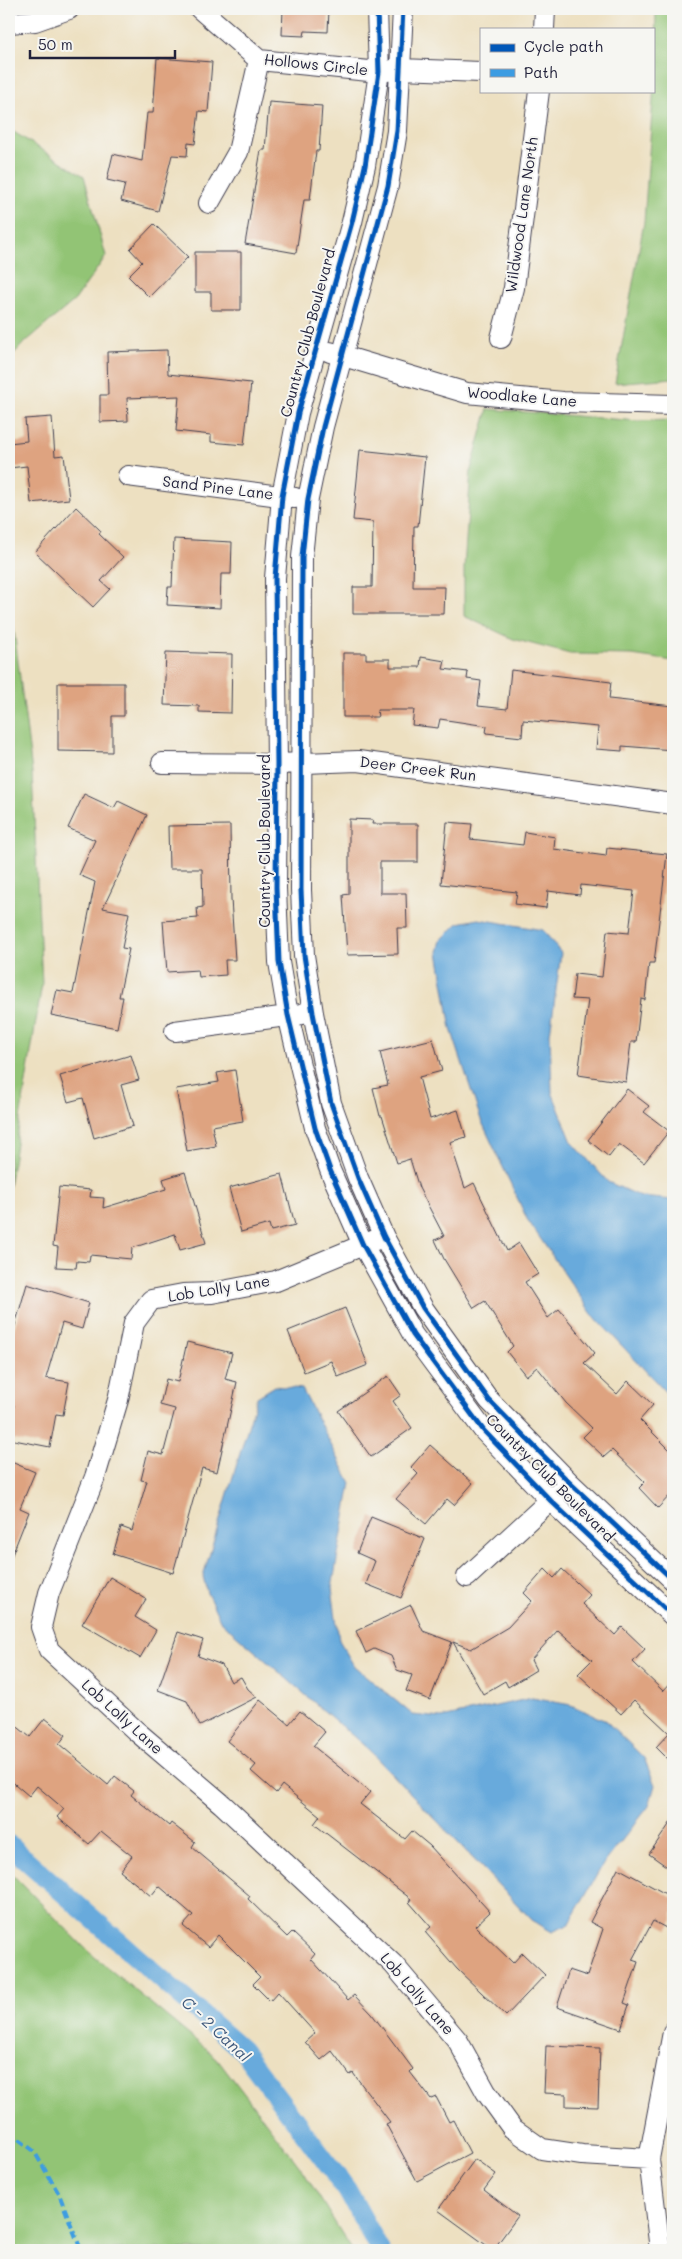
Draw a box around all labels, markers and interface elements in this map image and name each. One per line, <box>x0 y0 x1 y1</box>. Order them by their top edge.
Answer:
scale bar <box>30 28 175 60</box>
legend <box>480 28 654 92</box>
text: 50 m <box>38 34 73 54</box>
text: Cycle path <box>524 36 603 56</box>
street label: Hollows Circle <box>263 49 369 79</box>
text: Path <box>524 62 558 82</box>
street label: Wildwood Lane North <box>500 136 542 294</box>
street label: Country Club Boulevard <box>275 246 339 419</box>
street label: Woodlake Lane <box>466 381 578 411</box>
street label: Sand Pine Lane <box>162 470 275 504</box>
street label: Deer Creek Run <box>359 751 477 785</box>
street label: Country Club Boulevard <box>254 754 274 928</box>
street label: Lob Lolly Lane <box>166 1270 271 1306</box>
street label: Country Club Boulevard <box>482 1409 619 1546</box>
street label: Lob Lolly Lane <box>78 1674 168 1758</box>
street label: Lob Lolly Lane <box>376 1948 459 2039</box>
water label: C - 2 Canal <box>177 1991 255 2066</box>

